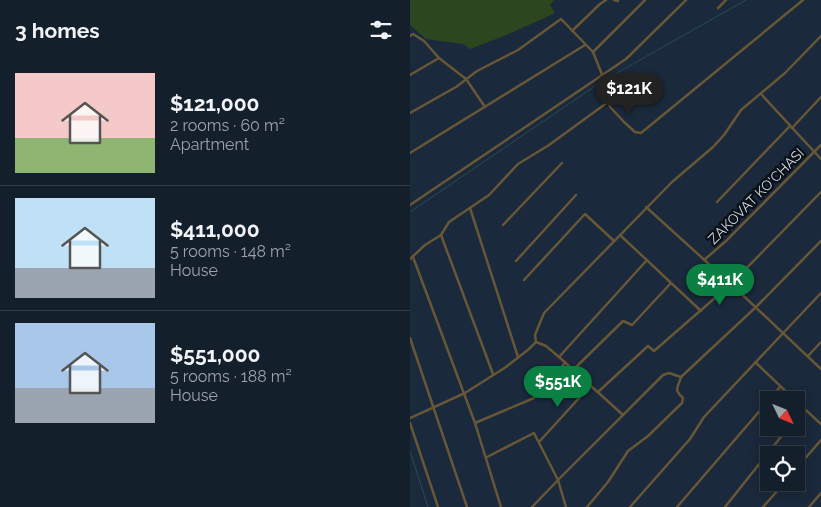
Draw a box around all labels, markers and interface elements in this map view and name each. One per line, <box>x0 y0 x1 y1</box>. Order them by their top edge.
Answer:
icon: filters <box>367 16 395 44</box>
text: 3 homes <box>15 18 100 43</box>
pin: $121K <box>594 72 664 115</box>
text: $121K <box>606 79 652 98</box>
text: $121,000 <box>170 91 259 116</box>
icon: home <box>55 93 115 153</box>
text: 2 rooms · 60 m² <box>170 116 285 135</box>
text: Apartment <box>170 135 249 154</box>
street label: ZAKOVAT KO'CHASI <box>705 145 807 247</box>
text: $411,000 <box>170 217 260 242</box>
icon: home <box>55 218 115 278</box>
text: 5 rooms · 148 m² <box>170 242 291 261</box>
text: House <box>170 261 218 280</box>
pin: $411K <box>685 264 755 306</box>
text: $411K <box>697 270 743 289</box>
text: $551,000 <box>170 342 261 367</box>
icon: home <box>55 343 115 403</box>
pin: $551K <box>523 366 593 408</box>
text: 5 rooms · 188 m² <box>170 367 292 386</box>
text: $551K <box>535 372 581 391</box>
text: House <box>170 386 218 405</box>
north arrow <box>760 391 805 436</box>
map controls <box>760 391 805 491</box>
button: locate <box>760 446 805 491</box>

